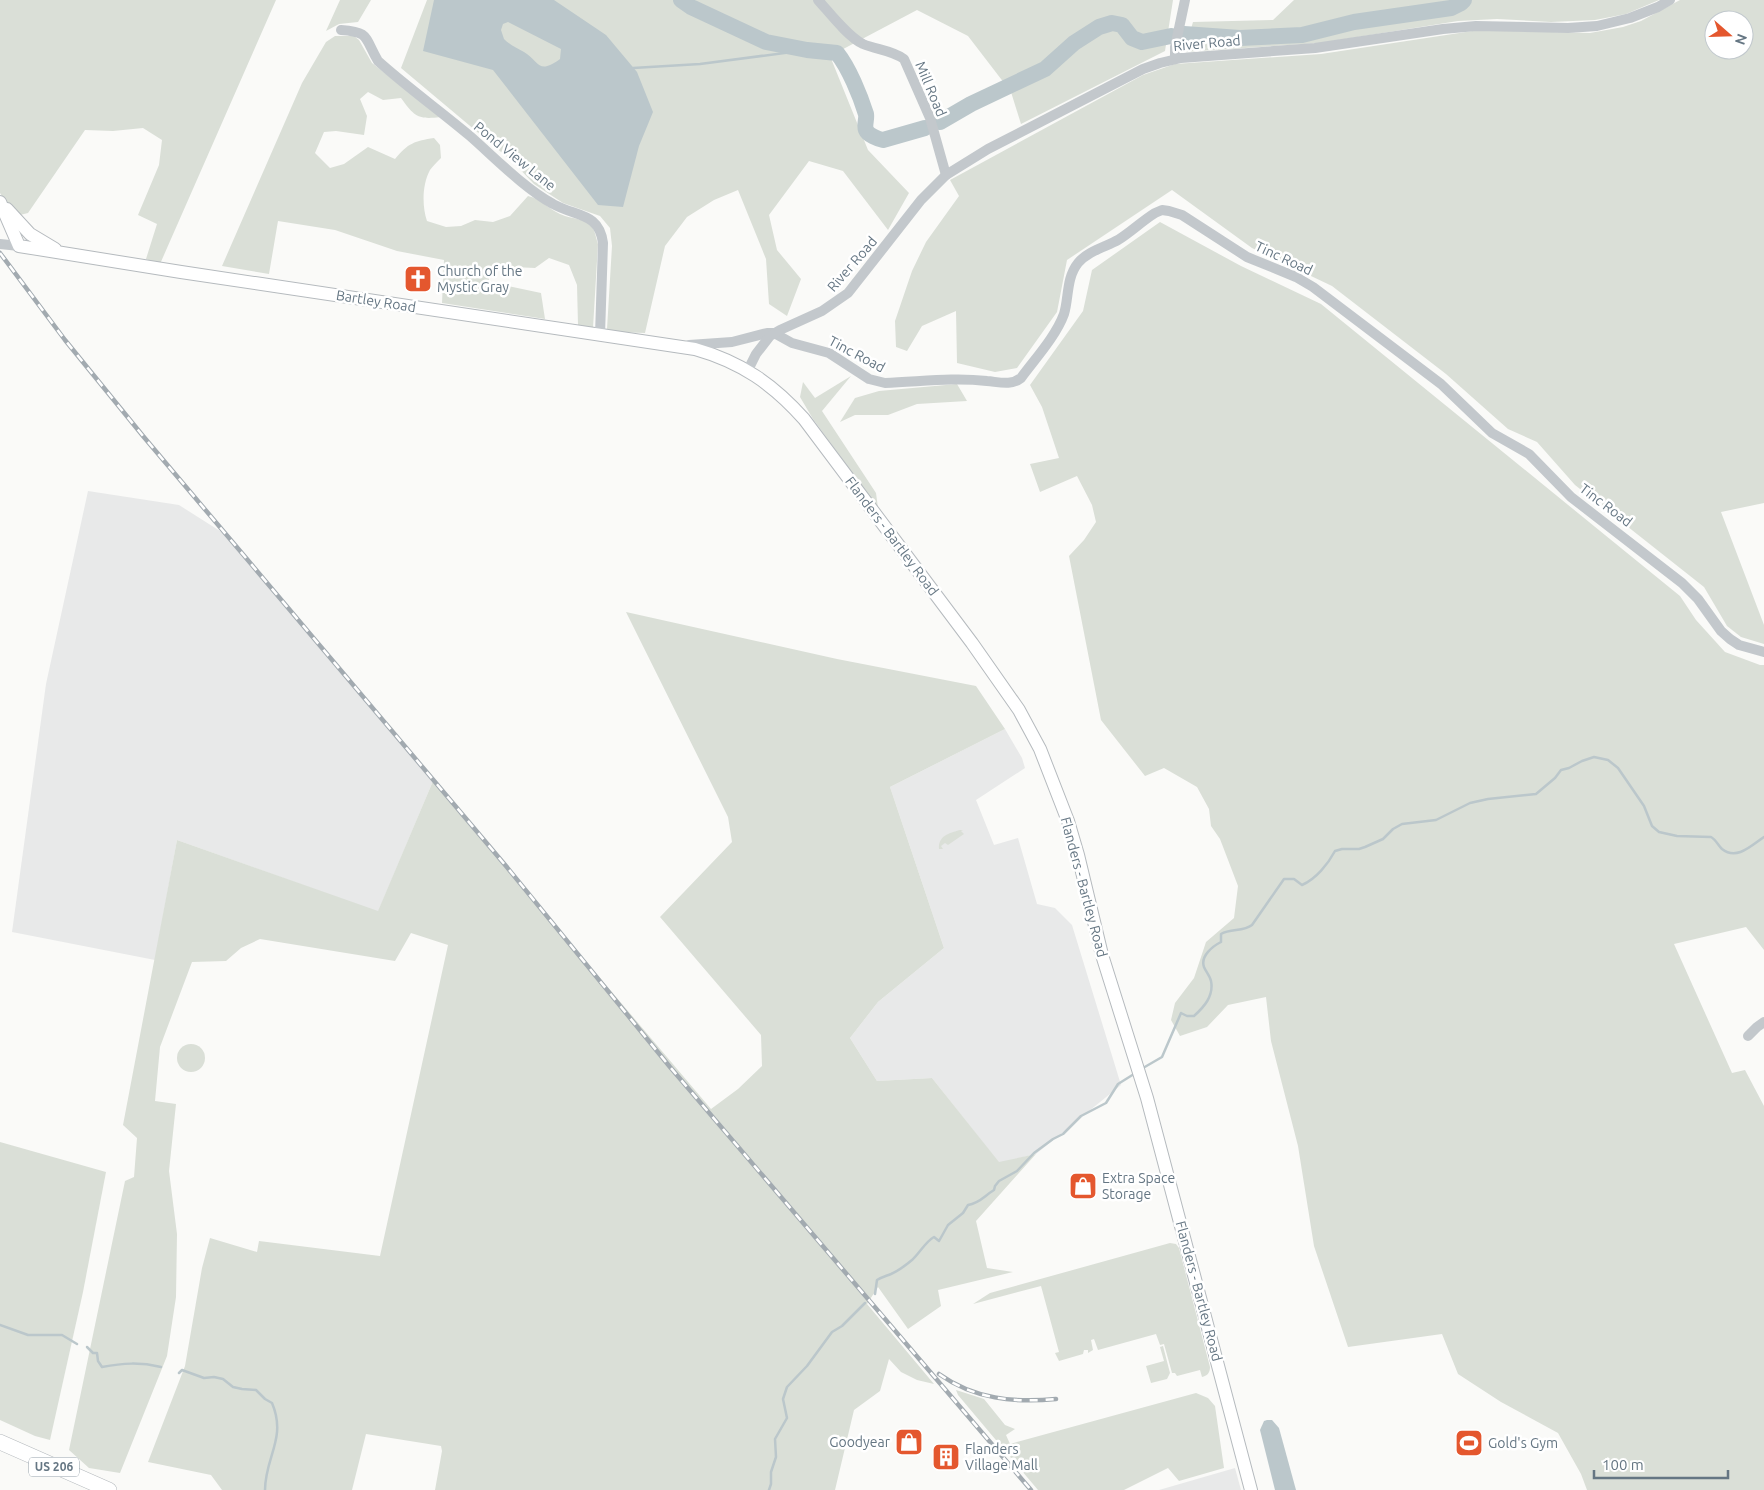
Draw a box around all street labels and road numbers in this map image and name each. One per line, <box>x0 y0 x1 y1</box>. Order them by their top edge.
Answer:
street label: River Road <box>1173 32 1241 54</box>
street label: Mill Road <box>912 59 950 119</box>
street label: Pond View Lane <box>471 118 559 194</box>
street label: River Road <box>824 233 880 295</box>
street label: Tinc Road <box>1253 238 1315 278</box>
street label: Bartley Road <box>335 287 417 315</box>
street label: Tinc Road <box>826 333 888 375</box>
street label: Flanders - Bartley Road <box>842 473 942 599</box>
street label: Tinc Road <box>1577 480 1635 530</box>
street label: Flanders - Bartley Road <box>1058 815 1110 959</box>
street label: Flanders - Bartley Road <box>1173 1219 1225 1363</box>
road number: US 206 <box>29 1458 79 1476</box>

